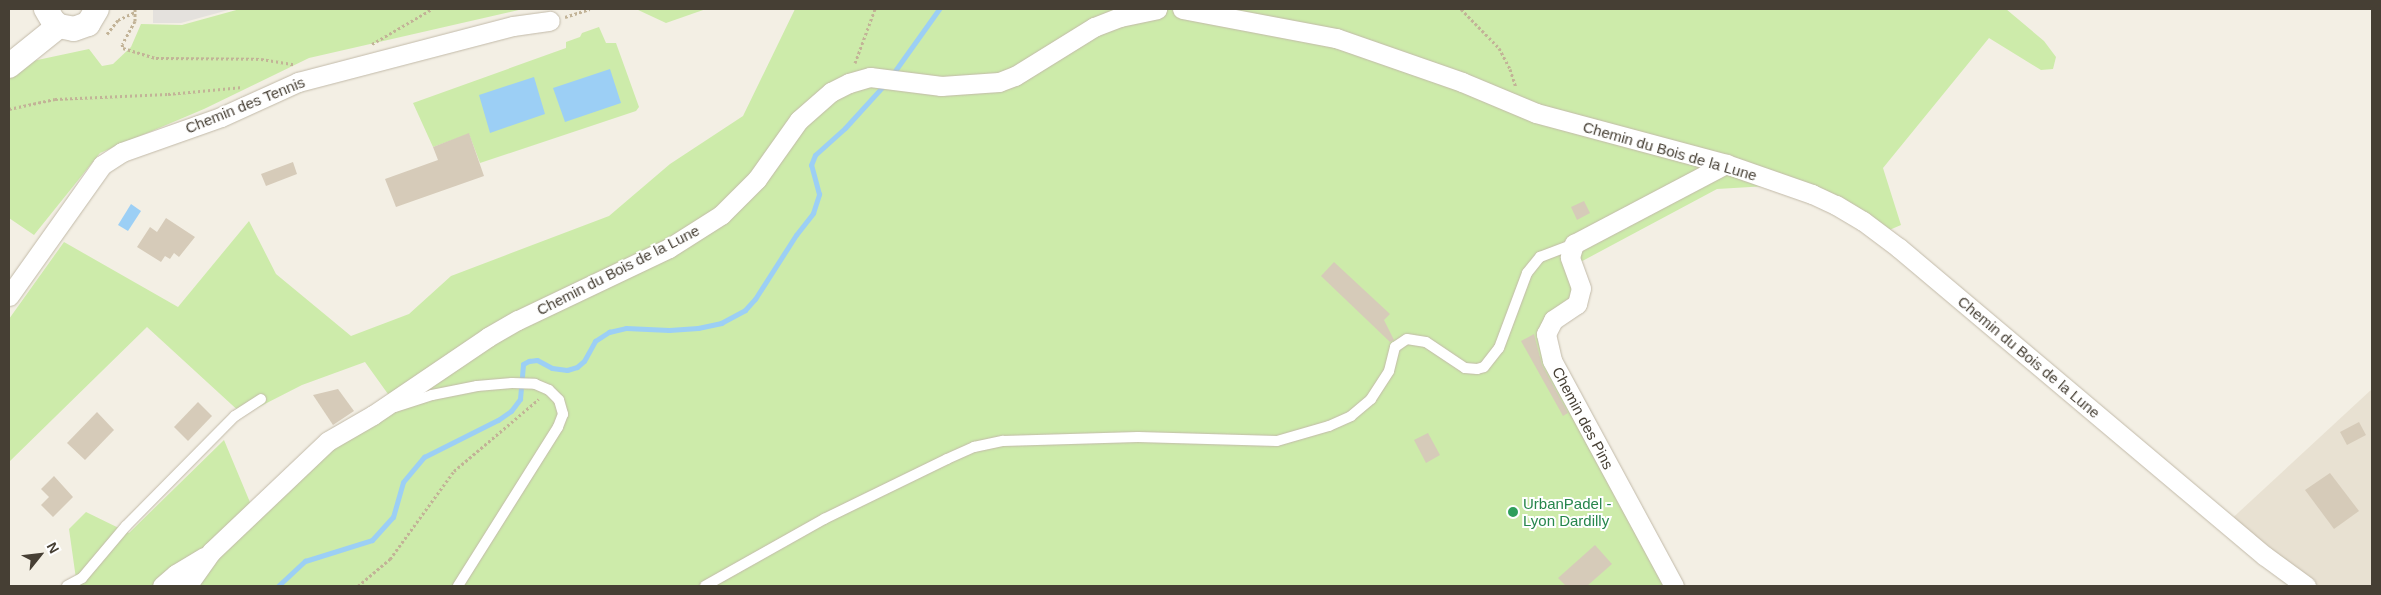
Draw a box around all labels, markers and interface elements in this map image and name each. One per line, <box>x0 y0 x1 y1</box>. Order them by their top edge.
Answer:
street label: Chemin des Tennis <box>182 73 308 137</box>
street label: Chemin du Bois de la Lune <box>1581 118 1759 184</box>
street label: Chemin du Bois de la Lune <box>534 221 702 319</box>
street label: Chemin du Bois de la Lune <box>1954 292 2104 422</box>
street label: Chemin des Pins <box>1548 364 1618 472</box>
place label: UrbanPadel - Lyon Dardilly <box>1523 494 1611 529</box>
marker: UrbanPadel - Lyon Dardilly <box>1507 506 1519 518</box>
north arrow <box>15 530 65 580</box>
text: N <box>44 539 63 556</box>

